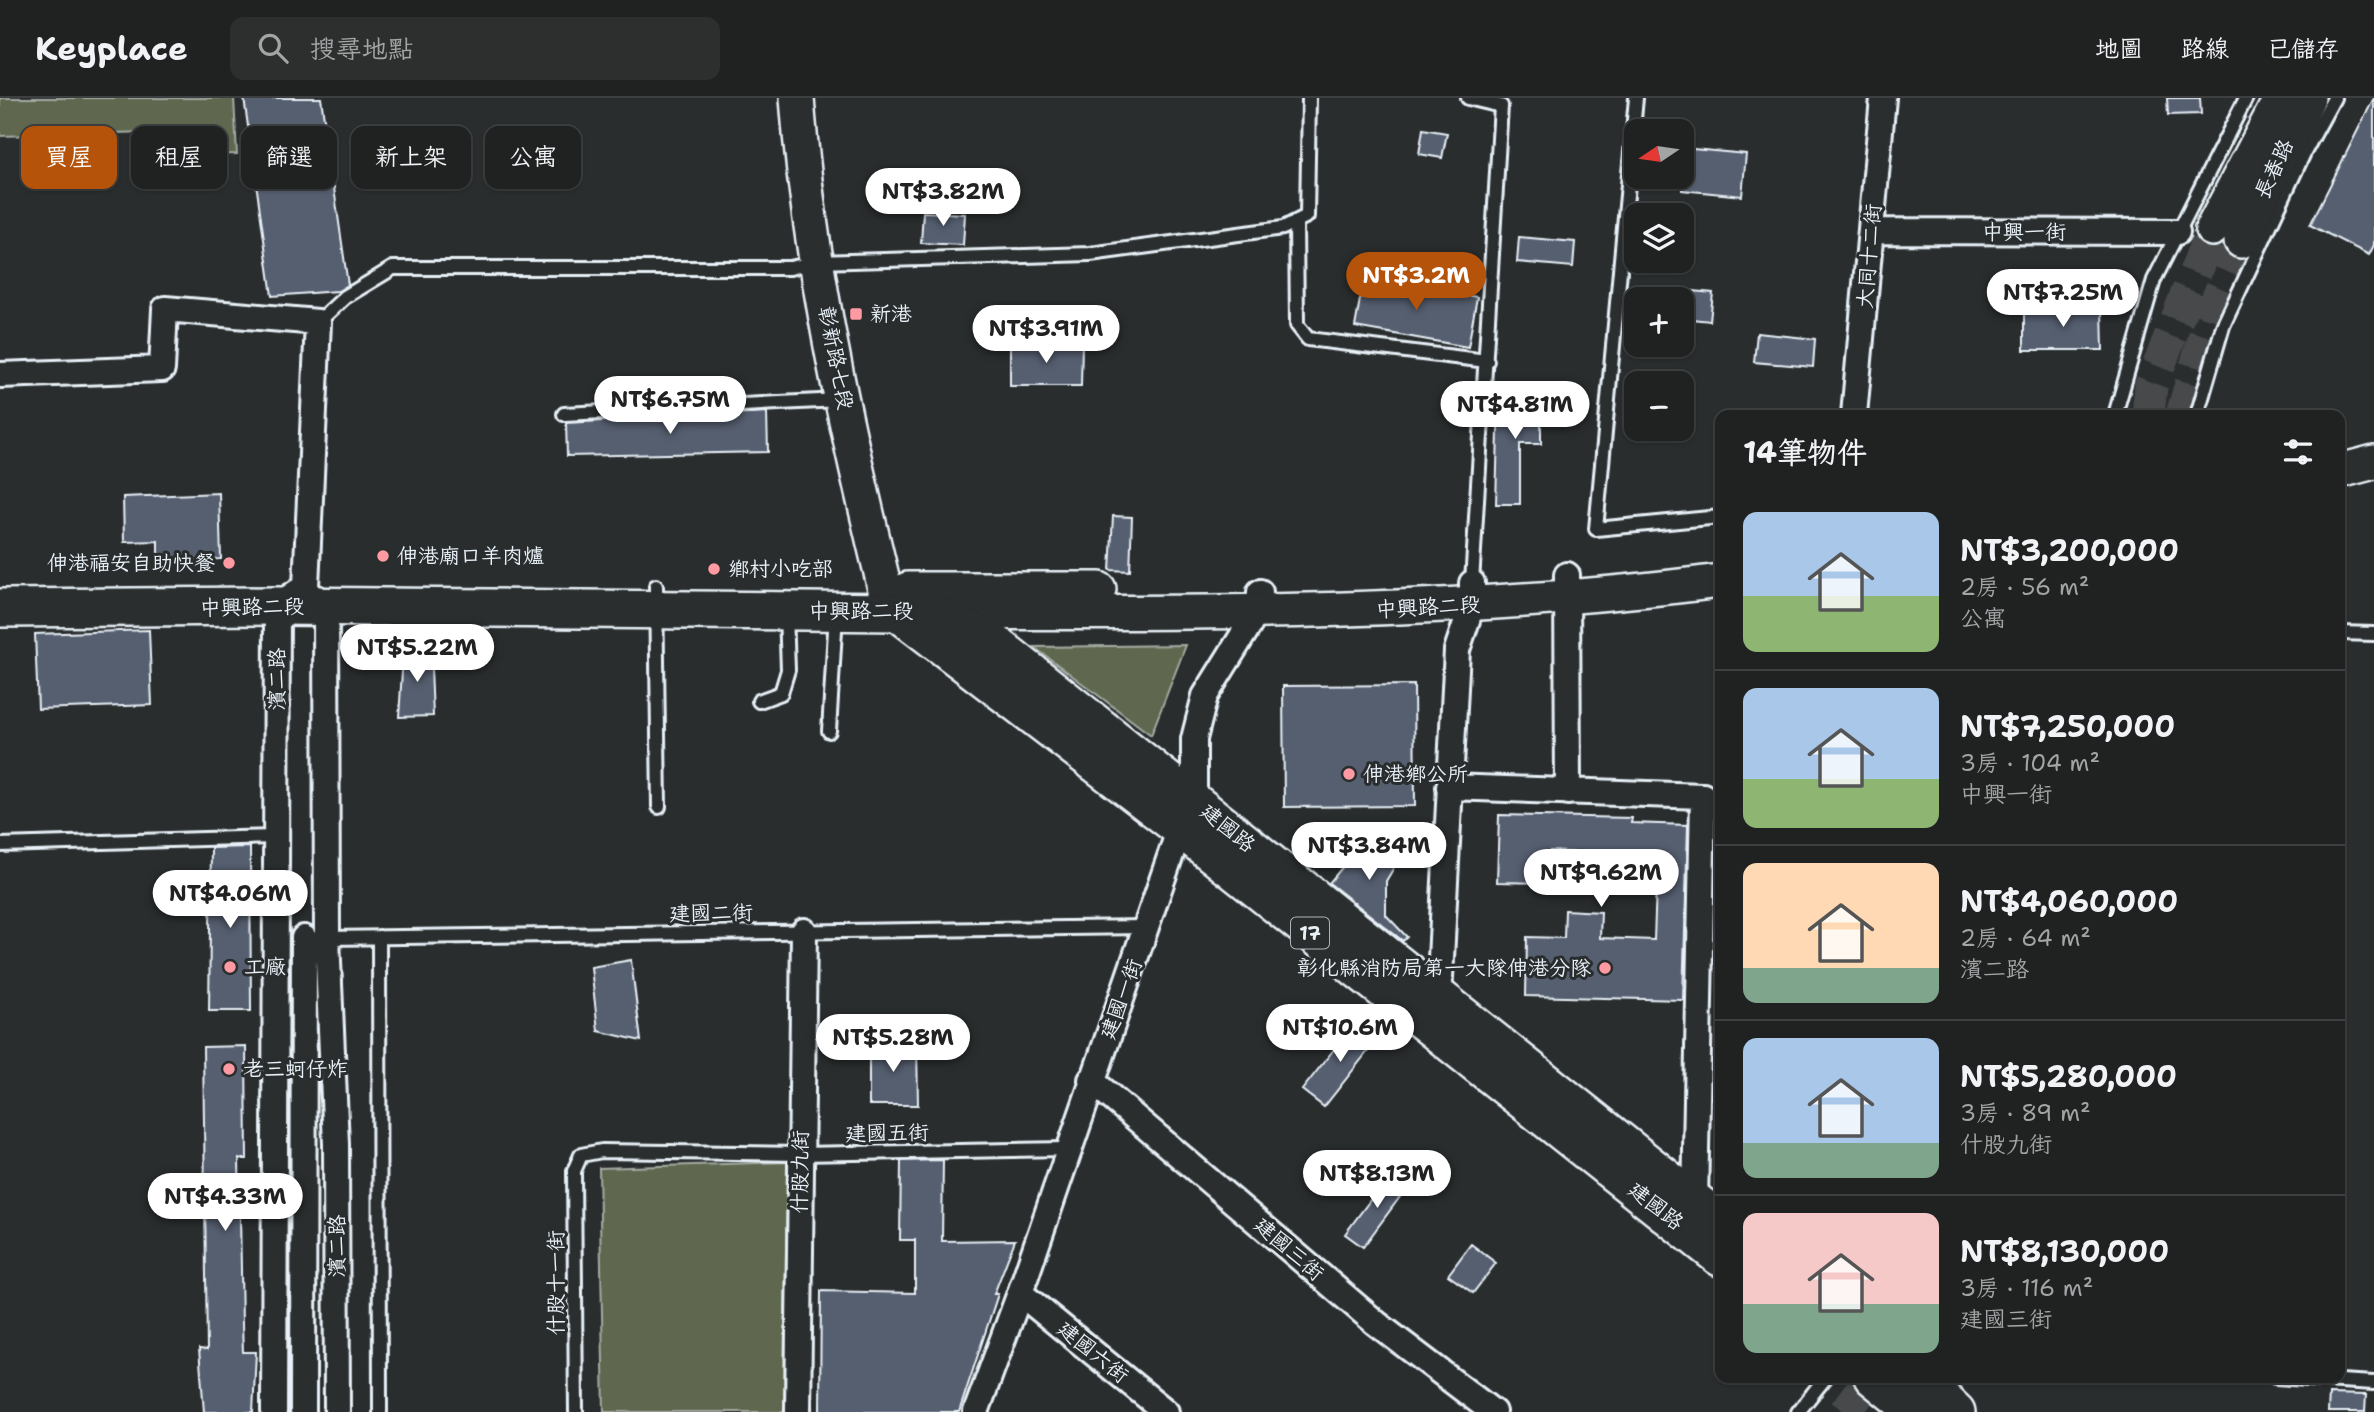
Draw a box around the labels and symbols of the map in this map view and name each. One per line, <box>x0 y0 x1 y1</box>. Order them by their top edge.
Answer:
north arrow <box>1624 119 1694 189</box>
street label: 長春路 <box>2248 135 2300 203</box>
pin: NT$3.82M <box>871 169 1015 228</box>
street label: 大同十二街 <box>1850 202 1888 310</box>
street label: 中興一街 <box>1982 218 2066 246</box>
pin: NT$3.2M <box>1351 252 1481 312</box>
pin: NT$7.25M <box>1991 270 2135 329</box>
place label: 新港 <box>870 300 912 328</box>
street label: 彰新路七段 <box>812 304 860 412</box>
marker: 新港 <box>848 306 864 322</box>
pin: NT$3.91M <box>974 306 1118 365</box>
pin: NT$6.75M <box>598 376 742 436</box>
pin: NT$4.81M <box>1443 382 1587 441</box>
place label: 伸港廟口羊肉爐 <box>397 542 544 570</box>
marker: 伸港廟口羊肉爐 <box>375 548 391 564</box>
place label: 伸港福安自助快餐 <box>47 549 215 577</box>
marker: 伸港福安自助快餐 <box>221 555 237 571</box>
place label: 鄉村小吃部 <box>728 555 833 583</box>
marker: 鄉村小吃部 <box>706 561 722 577</box>
street label: 中興路二段 <box>1375 590 1481 624</box>
street label: 中興路二段 <box>199 592 305 622</box>
street label: 中興路二段 <box>809 597 914 625</box>
pin: NT$5.22M <box>345 624 489 684</box>
street label: 濱二路 <box>263 648 291 711</box>
place label: 伸港鄉公所 <box>1363 760 1468 788</box>
marker: 伸港鄉公所 <box>1341 766 1357 782</box>
street label: 建國路 <box>1195 797 1261 859</box>
pin: NT$3.84M <box>1297 822 1441 882</box>
pin: NT$9.62M <box>1529 850 1673 909</box>
pin: NT$4.06M <box>158 870 302 930</box>
street label: 建國二街 <box>669 898 753 928</box>
road number: 17 <box>1291 918 1329 948</box>
place label: 工廠 <box>244 953 286 981</box>
place label: 彰化縣消防局第一大隊伸港分隊 <box>1297 954 1591 982</box>
street label: 建國一街 <box>1093 955 1149 1043</box>
marker: 工廠 <box>222 959 238 975</box>
marker: 彰化縣消防局第一大隊伸港分隊 <box>1597 960 1613 976</box>
pin: NT$10.6M <box>1268 1004 1412 1064</box>
pin: NT$5.28M <box>821 1014 965 1074</box>
place label: 老三蚵仔炸 <box>243 1055 348 1083</box>
marker: 老三蚵仔炸 <box>221 1061 237 1077</box>
street label: 建國五街 <box>845 1118 929 1148</box>
street label: 什股九街 <box>785 1130 815 1214</box>
pin: NT$8.13M <box>1305 1150 1449 1210</box>
pin: NT$4.33M <box>153 1174 297 1233</box>
street label: 建國路 <box>1623 1176 1689 1236</box>
street label: 建國三街 <box>1248 1211 1330 1287</box>
street label: 濱二路 <box>323 1215 351 1278</box>
street label: 什股十一街 <box>542 1231 570 1336</box>
street label: 建國六街 <box>1052 1315 1134 1389</box>

